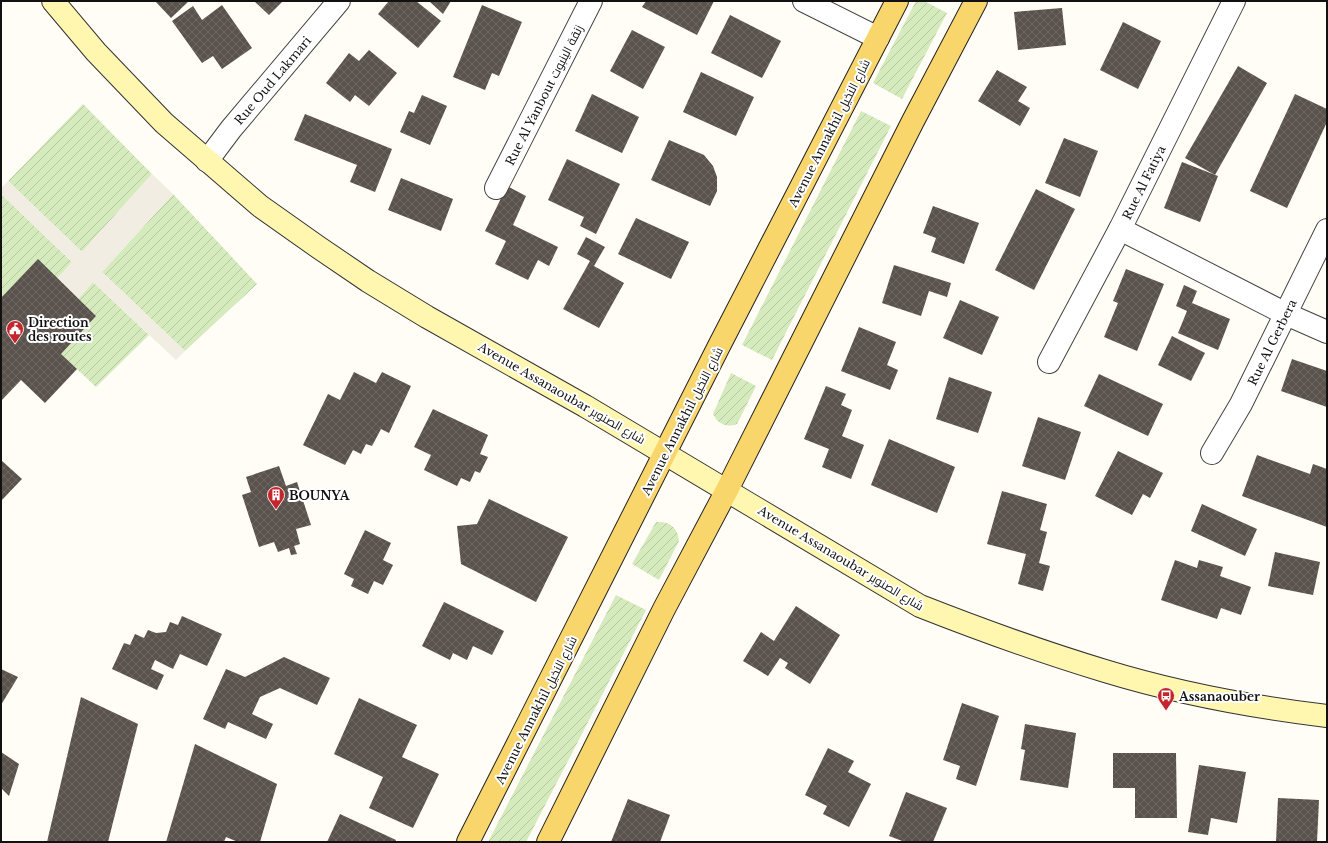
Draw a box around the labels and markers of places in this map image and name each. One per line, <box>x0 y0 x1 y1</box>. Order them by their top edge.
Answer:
place label: Direction des routes <box>28 315 92 344</box>
public building icon: Direction des routes <box>5 319 25 344</box>
building icon: BOUNYA <box>266 485 286 510</box>
place label: BOUNYA <box>289 488 351 503</box>
bus stop icon: Assanaouber <box>1156 686 1176 711</box>
place label: Assanaouber <box>1178 689 1260 704</box>

